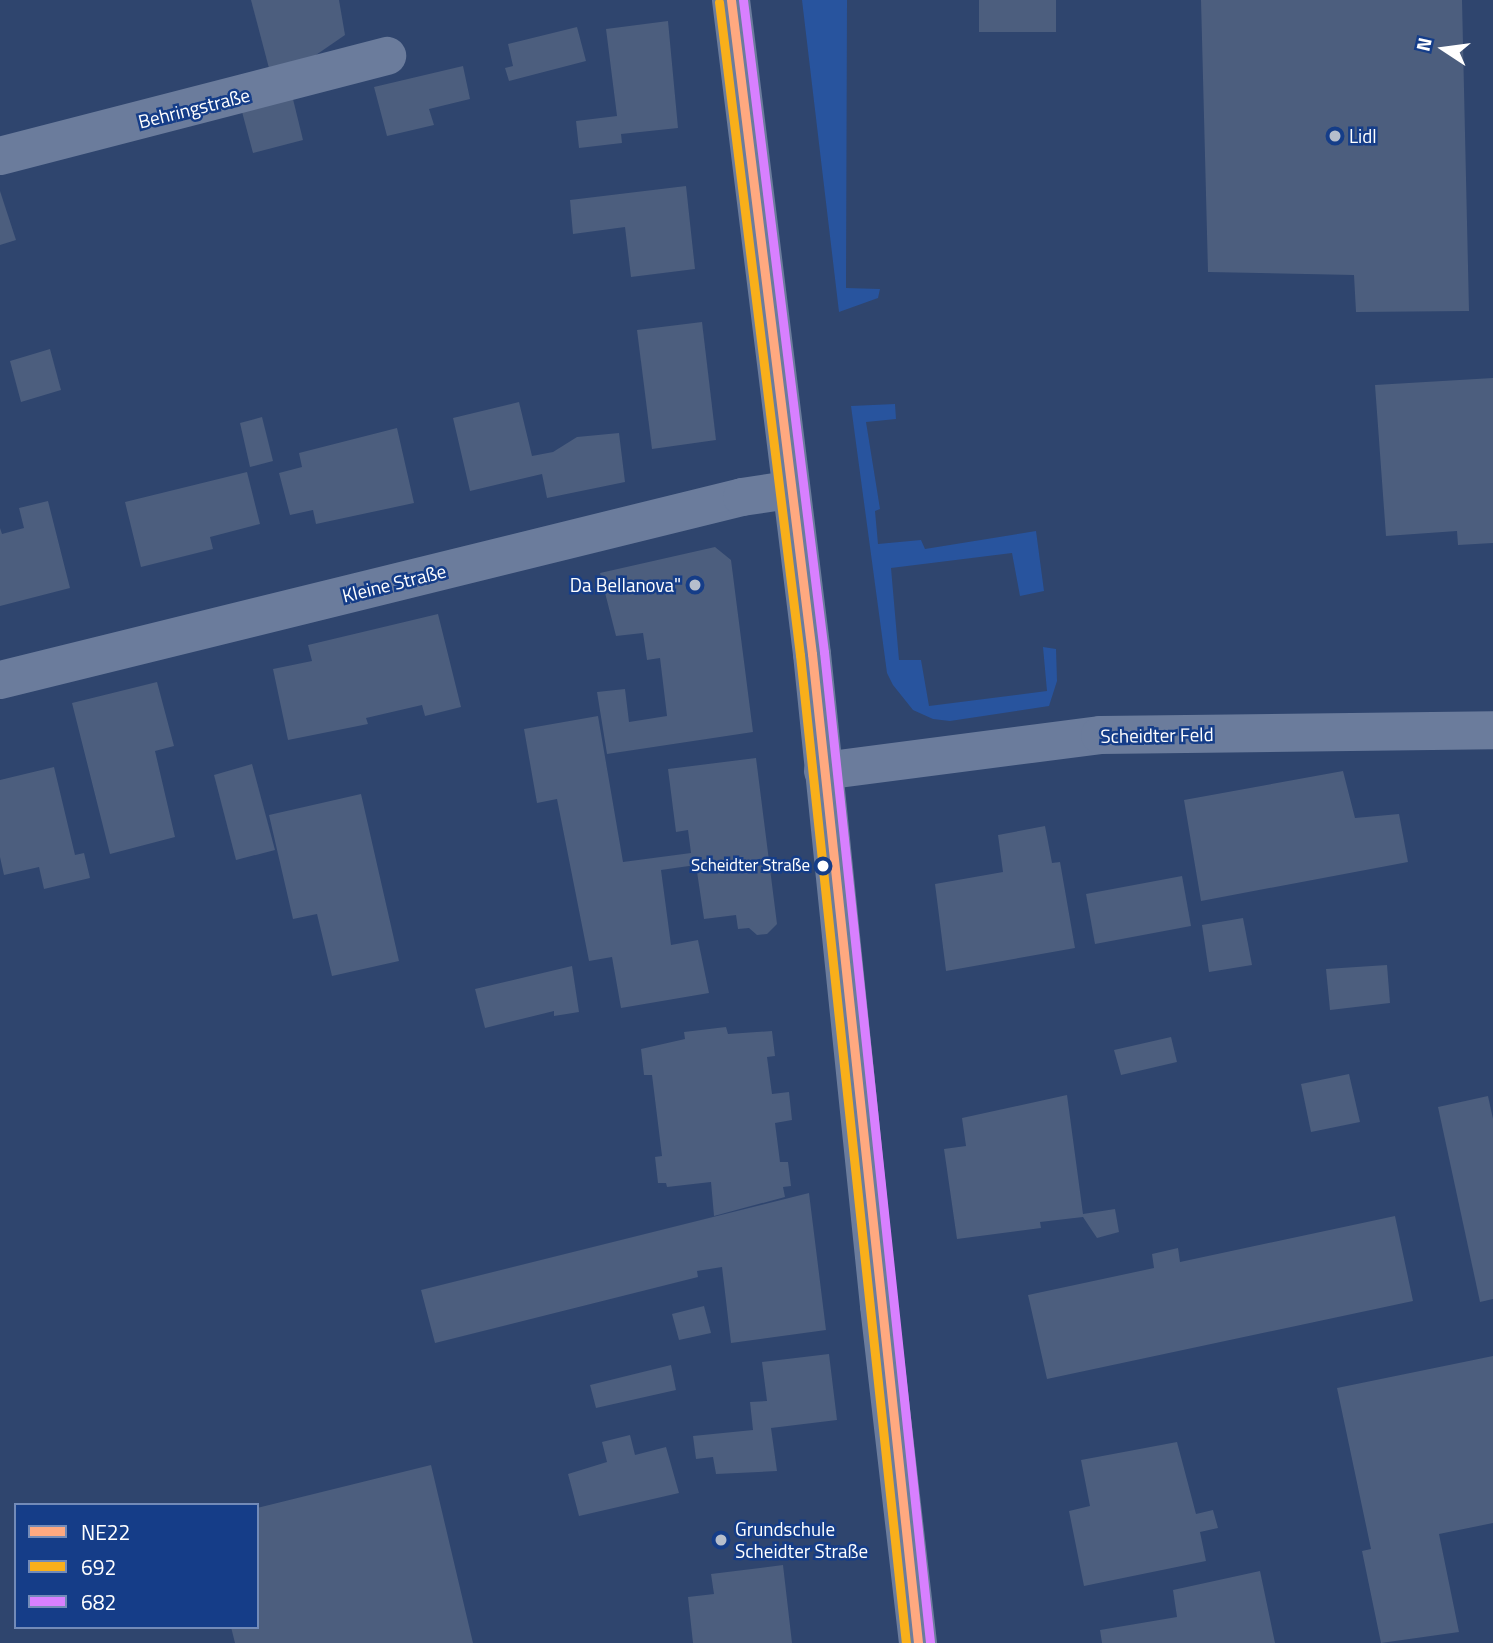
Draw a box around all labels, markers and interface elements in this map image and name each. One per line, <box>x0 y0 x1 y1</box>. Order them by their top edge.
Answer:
north arrow <box>1409 14 1479 84</box>
text: N <box>1407 34 1439 54</box>
street label: Behringstraße <box>136 83 252 133</box>
place label: Lidl <box>1349 125 1377 147</box>
marker: Lidl <box>1327 128 1343 144</box>
street label: Kleine Straße <box>340 559 448 607</box>
place label: Da Bellanova" <box>570 574 681 596</box>
marker: Da Bellanova" <box>687 577 703 593</box>
street label: Scheidter Feld <box>1100 723 1214 747</box>
place label: Scheidter Straße <box>691 856 810 876</box>
marker: Scheidter Straße <box>816 859 830 873</box>
legend <box>14 1503 259 1629</box>
text: NE22 <box>81 1516 130 1548</box>
place label: Grundschule Scheidter Straße <box>735 1518 868 1562</box>
marker: Grundschule Scheidter Straße <box>713 1532 729 1548</box>
text: 692 <box>81 1551 116 1583</box>
text: 682 <box>81 1586 116 1618</box>

